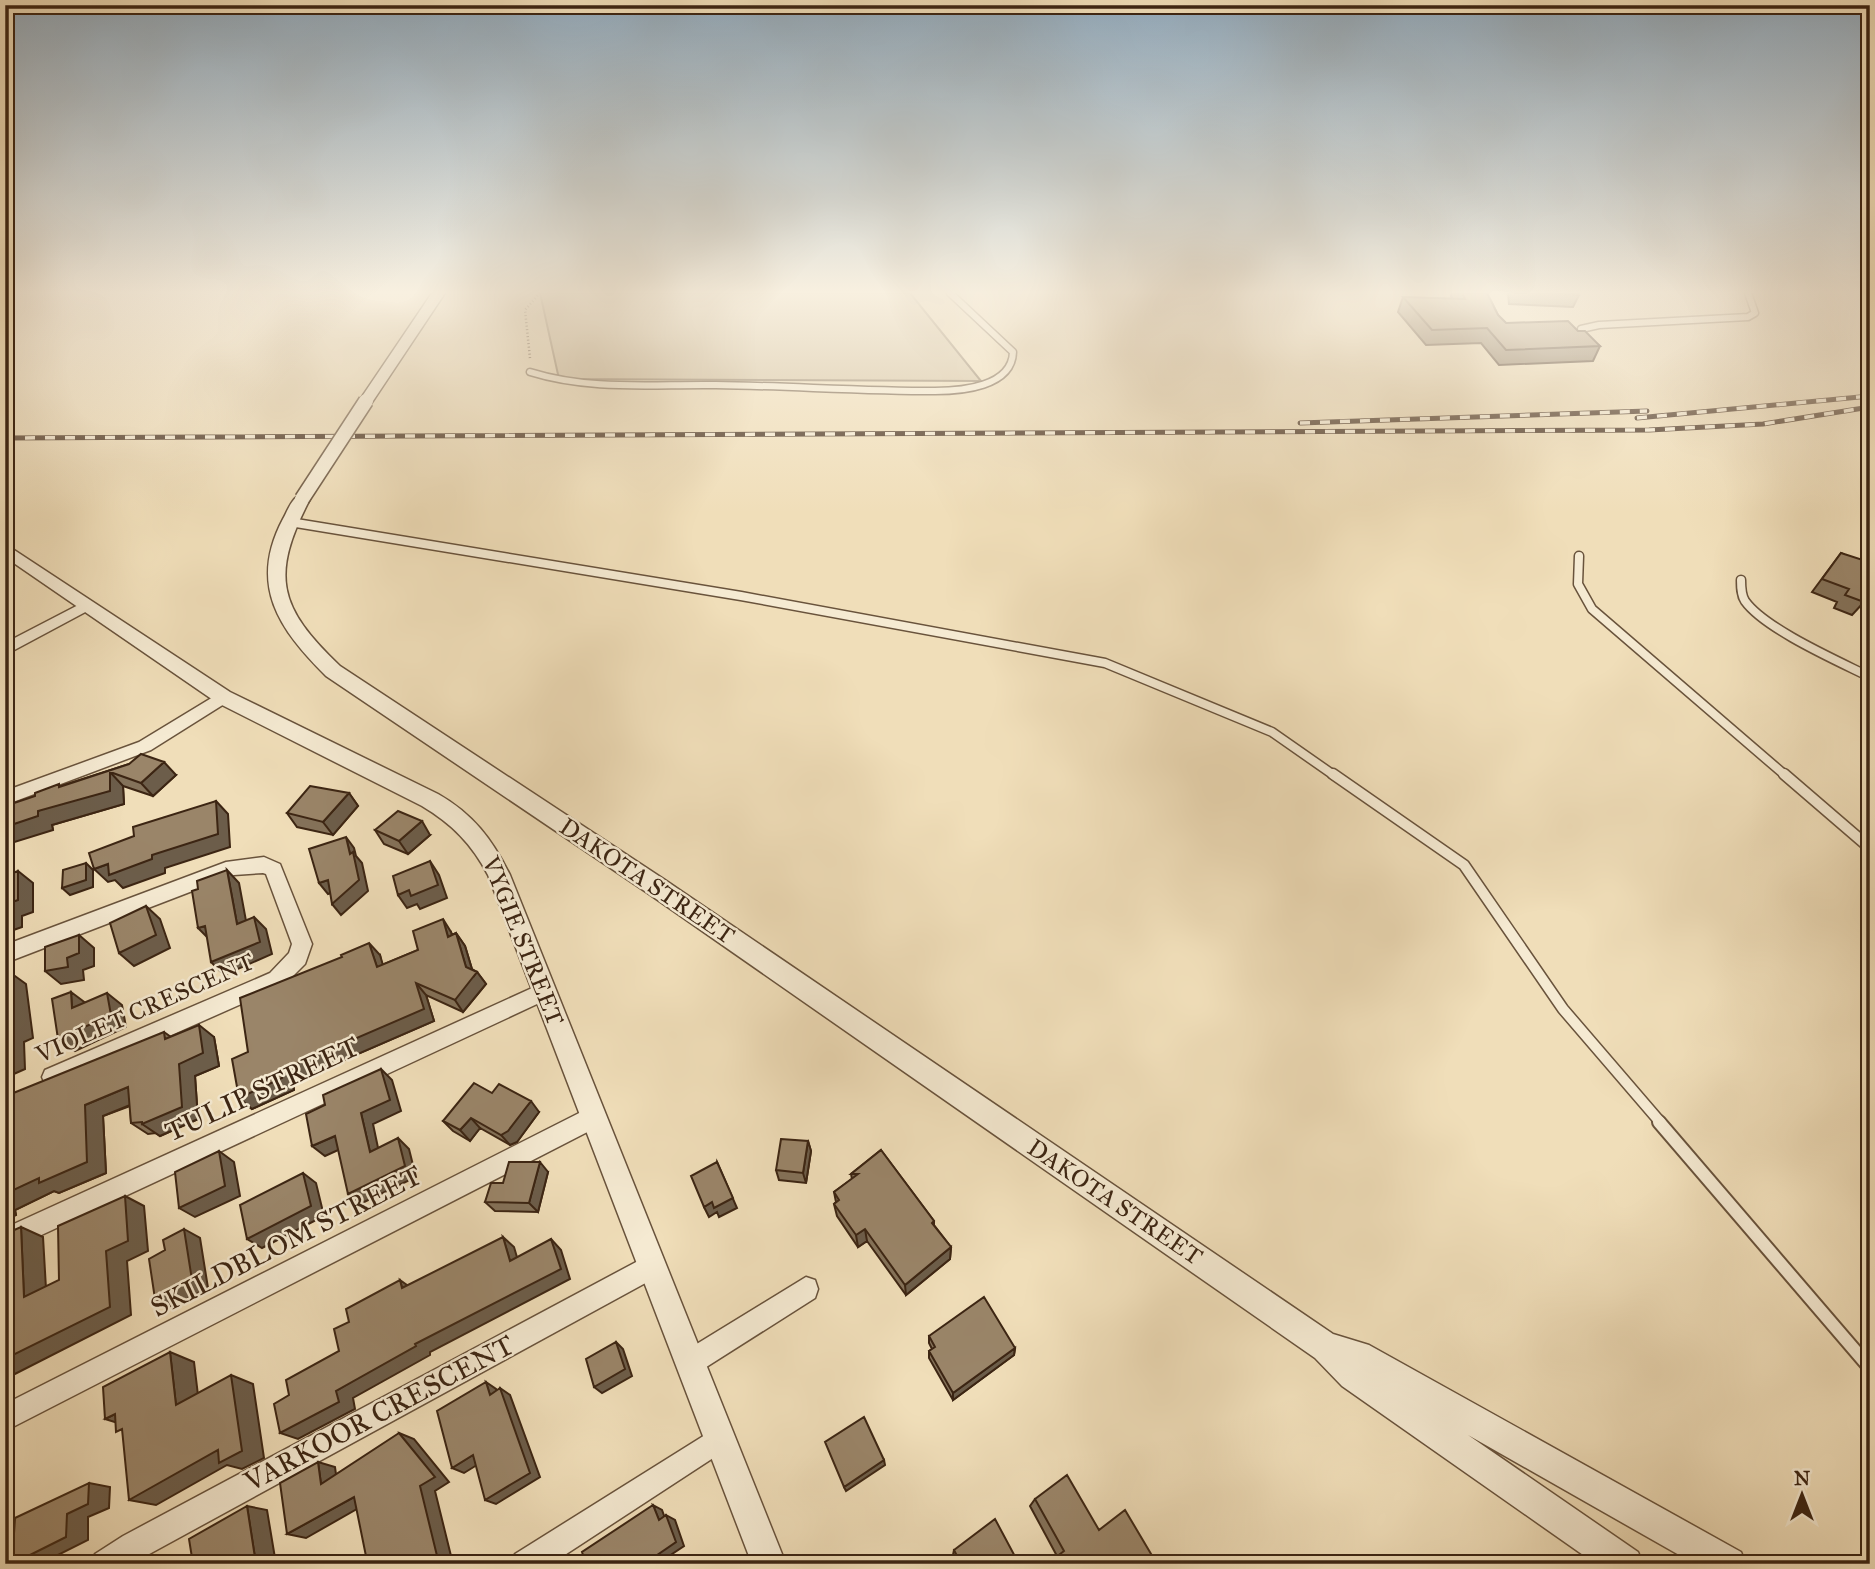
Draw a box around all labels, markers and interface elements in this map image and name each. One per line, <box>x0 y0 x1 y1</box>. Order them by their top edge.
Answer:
street label: DAKOTA STREET <box>554 811 740 951</box>
street label: VYGIE STREET <box>475 851 571 1030</box>
street label: VIOLET CRESCENT <box>30 946 259 1070</box>
street label: TULIP STREET <box>159 1029 365 1149</box>
street label: DAKOTA STREET <box>1022 1132 1208 1272</box>
street label: SKILDBLOM STREET <box>145 1157 427 1325</box>
street label: VARKOOR CRESCENT <box>237 1327 520 1499</box>
north arrow <box>1766 1460 1836 1530</box>
text: N <box>1794 1467 1810 1490</box>

